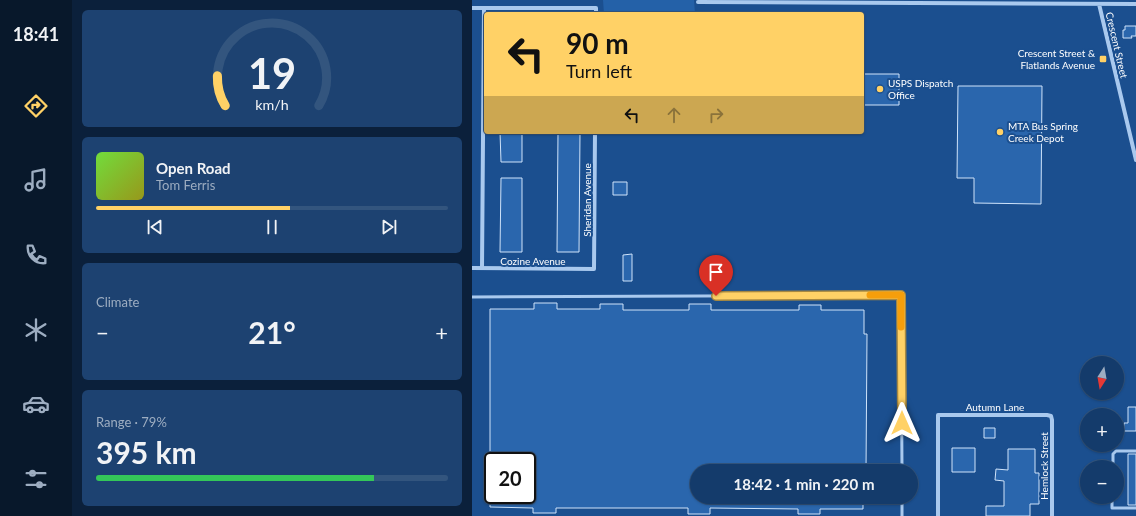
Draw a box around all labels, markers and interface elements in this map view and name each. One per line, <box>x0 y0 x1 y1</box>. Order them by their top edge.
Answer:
street label: Crescent Street <box>1104 11 1131 80</box>
text: 18:41 <box>13 23 59 45</box>
text: 90 m <box>566 26 629 60</box>
icon: left <box>500 28 552 80</box>
place label: Crescent Street & Flatlands Avenue <box>1018 47 1096 71</box>
text: 19 <box>248 48 296 98</box>
marker: Crescent Street & Flatlands Avenue <box>1098 54 1108 64</box>
text: Turn left <box>566 60 632 82</box>
place label: USPS Dispatch Office <box>888 77 953 101</box>
marker: USPS Dispatch Office <box>875 84 885 94</box>
icon: directions <box>22 92 50 120</box>
text: km/h <box>255 96 289 113</box>
icon: left <box>621 104 643 126</box>
icon: ahead <box>663 104 685 126</box>
icon: right <box>705 104 727 126</box>
place label: MTA Bus Spring Creek Depot <box>1008 120 1078 144</box>
marker: MTA Bus Spring Creek Depot <box>995 127 1005 137</box>
text: Open Road <box>156 159 231 177</box>
street label: Sheridan Avenue <box>581 163 593 237</box>
icon: music <box>22 166 50 194</box>
text: Tom Ferris <box>156 177 215 193</box>
icon: previous <box>144 216 166 238</box>
icon: pause <box>261 216 283 238</box>
icon: next <box>378 216 400 238</box>
icon: phone <box>22 241 50 269</box>
street label: Cozine Avenue <box>500 255 566 267</box>
pin <box>699 255 733 296</box>
icon: arrive <box>705 261 727 283</box>
text: Climate <box>96 294 139 310</box>
text: 21° <box>248 314 296 350</box>
icon: climate <box>22 316 50 344</box>
text: − <box>96 319 109 346</box>
text: + <box>435 319 448 346</box>
north arrow <box>1080 356 1124 400</box>
map controls <box>1080 356 1124 504</box>
icon: car <box>22 390 50 418</box>
street label: Autumn Lane <box>966 401 1024 413</box>
position arrow <box>881 402 923 444</box>
button: + <box>1080 408 1124 452</box>
text: Range · 79% <box>96 414 167 430</box>
street label: Hemlock Street <box>1038 432 1050 500</box>
text: 395 km <box>96 434 197 470</box>
speed limit sign: 20 <box>484 452 536 504</box>
button: − <box>1080 460 1124 504</box>
icon: filters <box>22 465 50 493</box>
text: 18:42 · 1 min · 220 m <box>734 475 874 493</box>

